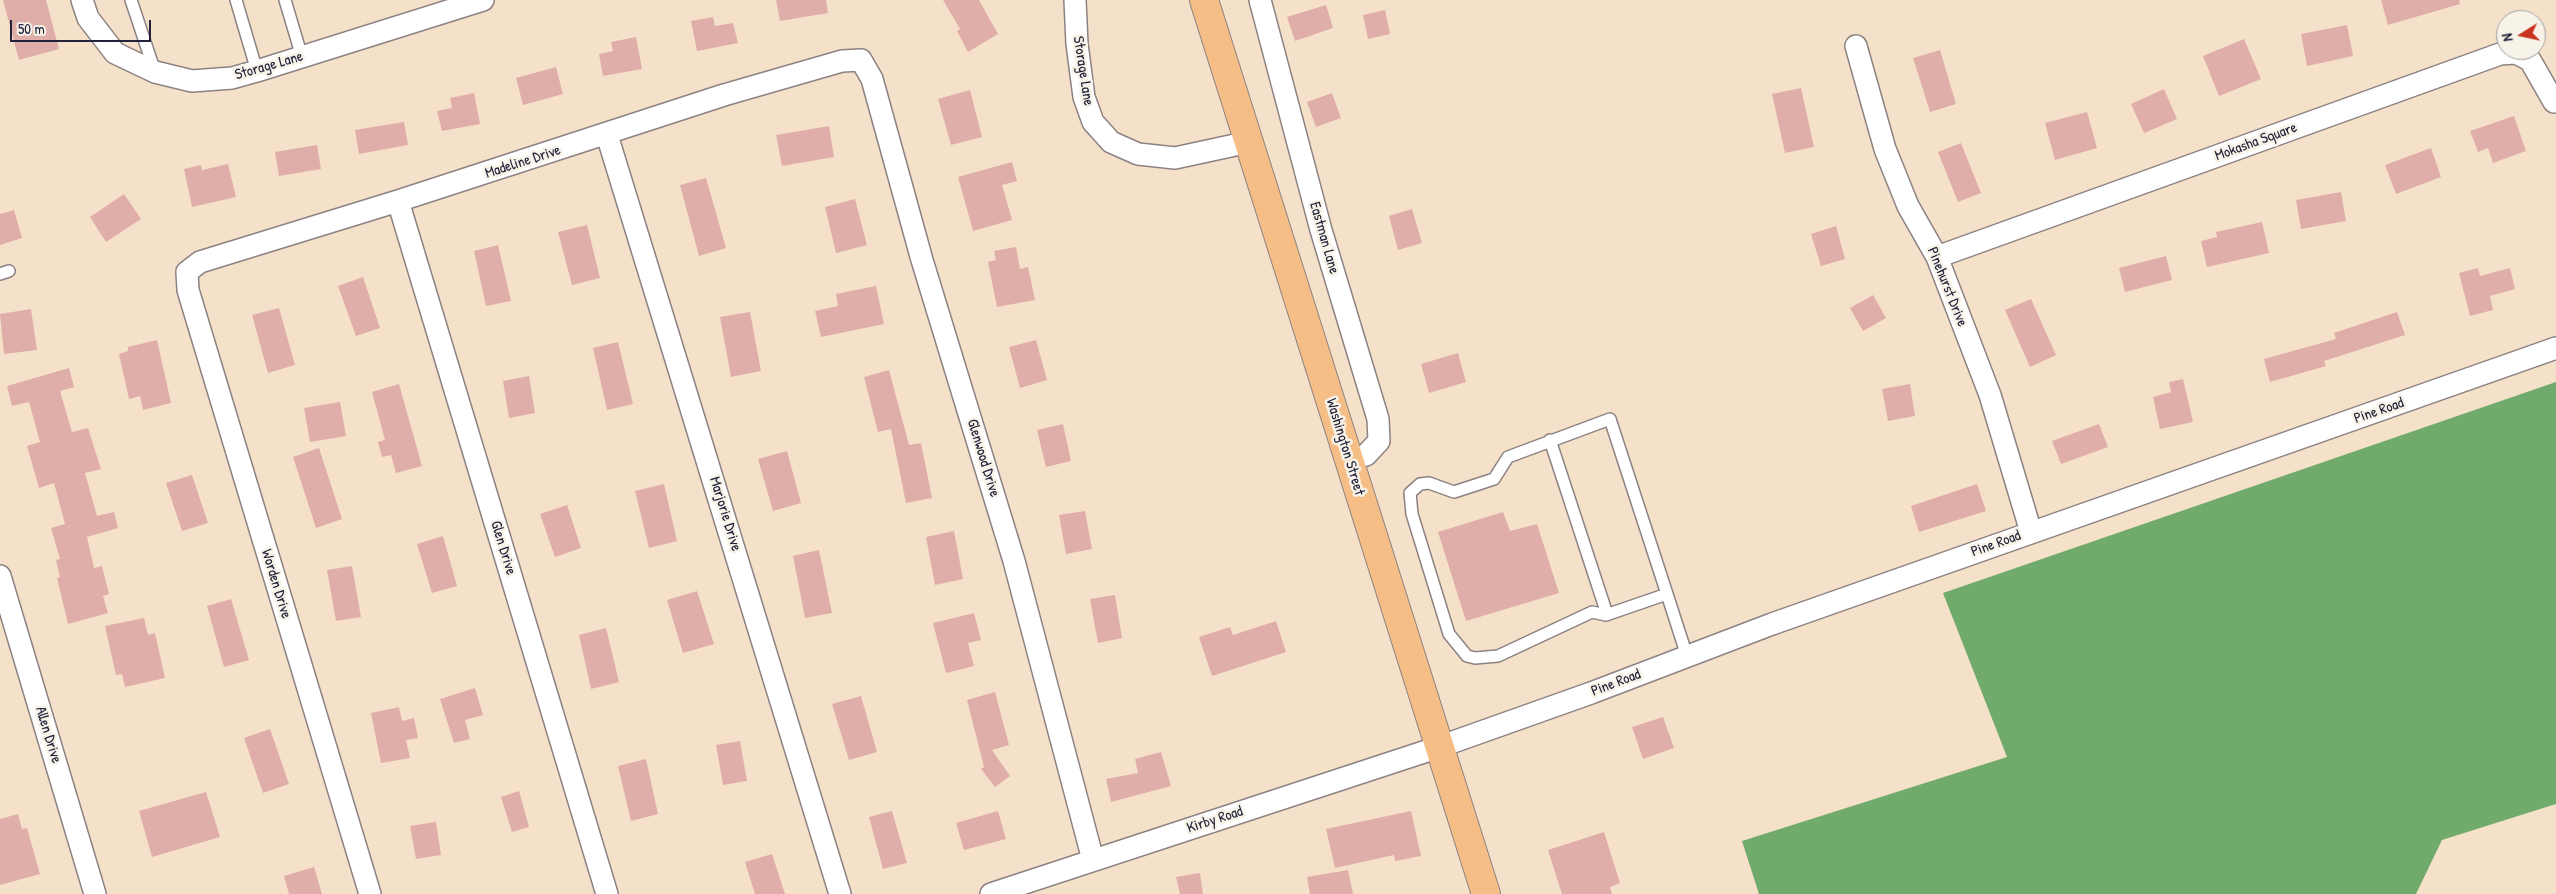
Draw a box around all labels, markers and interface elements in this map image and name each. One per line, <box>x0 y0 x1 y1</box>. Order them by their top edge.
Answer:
scale bar <box>12 10 154 42</box>
north arrow <box>2496 10 2546 60</box>
text: 50 m <box>18 18 45 39</box>
text: N <box>2497 32 2517 43</box>
street label: Storage Lane <box>1069 35 1097 107</box>
street label: Storage Lane <box>233 48 305 84</box>
street label: Mokasha Square <box>2213 119 2299 165</box>
street label: Madeline Drive <box>483 141 563 183</box>
street label: Eastman Lane <box>1305 200 1343 276</box>
street label: Pinehurst Drive <box>1923 245 1971 329</box>
street label: Pine Road <box>2352 394 2406 428</box>
street label: Washington Street <box>1322 396 1368 498</box>
street label: Glenwood Drive <box>963 417 1003 499</box>
street label: Marjorie Drive <box>705 475 745 553</box>
street label: Glen Drive <box>486 519 520 577</box>
street label: Pine Road <box>1969 527 2023 561</box>
street label: Worden Drive <box>257 547 295 621</box>
street label: Pine Road <box>1589 665 1643 701</box>
street label: Allen Drive <box>31 705 65 765</box>
street label: Kirby Road <box>1185 803 1245 837</box>

